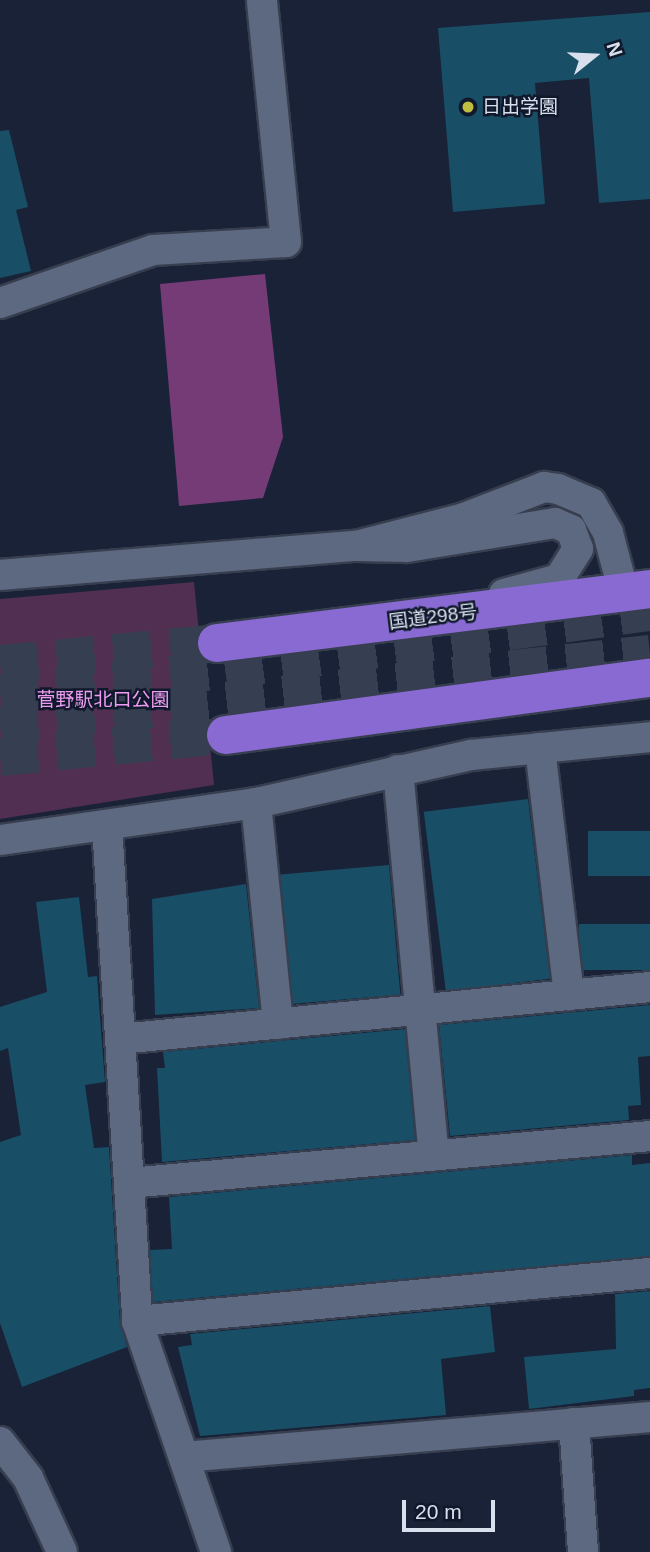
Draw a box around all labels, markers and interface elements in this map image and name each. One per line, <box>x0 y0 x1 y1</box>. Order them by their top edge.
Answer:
north arrow <box>559 21 629 91</box>
text: N <box>602 40 627 59</box>
place label: 日出学園 <box>482 96 558 118</box>
marker: 日出学園 <box>460 99 476 115</box>
street label: 国道298号 <box>388 600 478 634</box>
park label: 菅野駅北口公園 <box>37 689 169 711</box>
scale bar <box>405 1486 498 1530</box>
text: 20 m <box>415 1500 462 1523</box>

